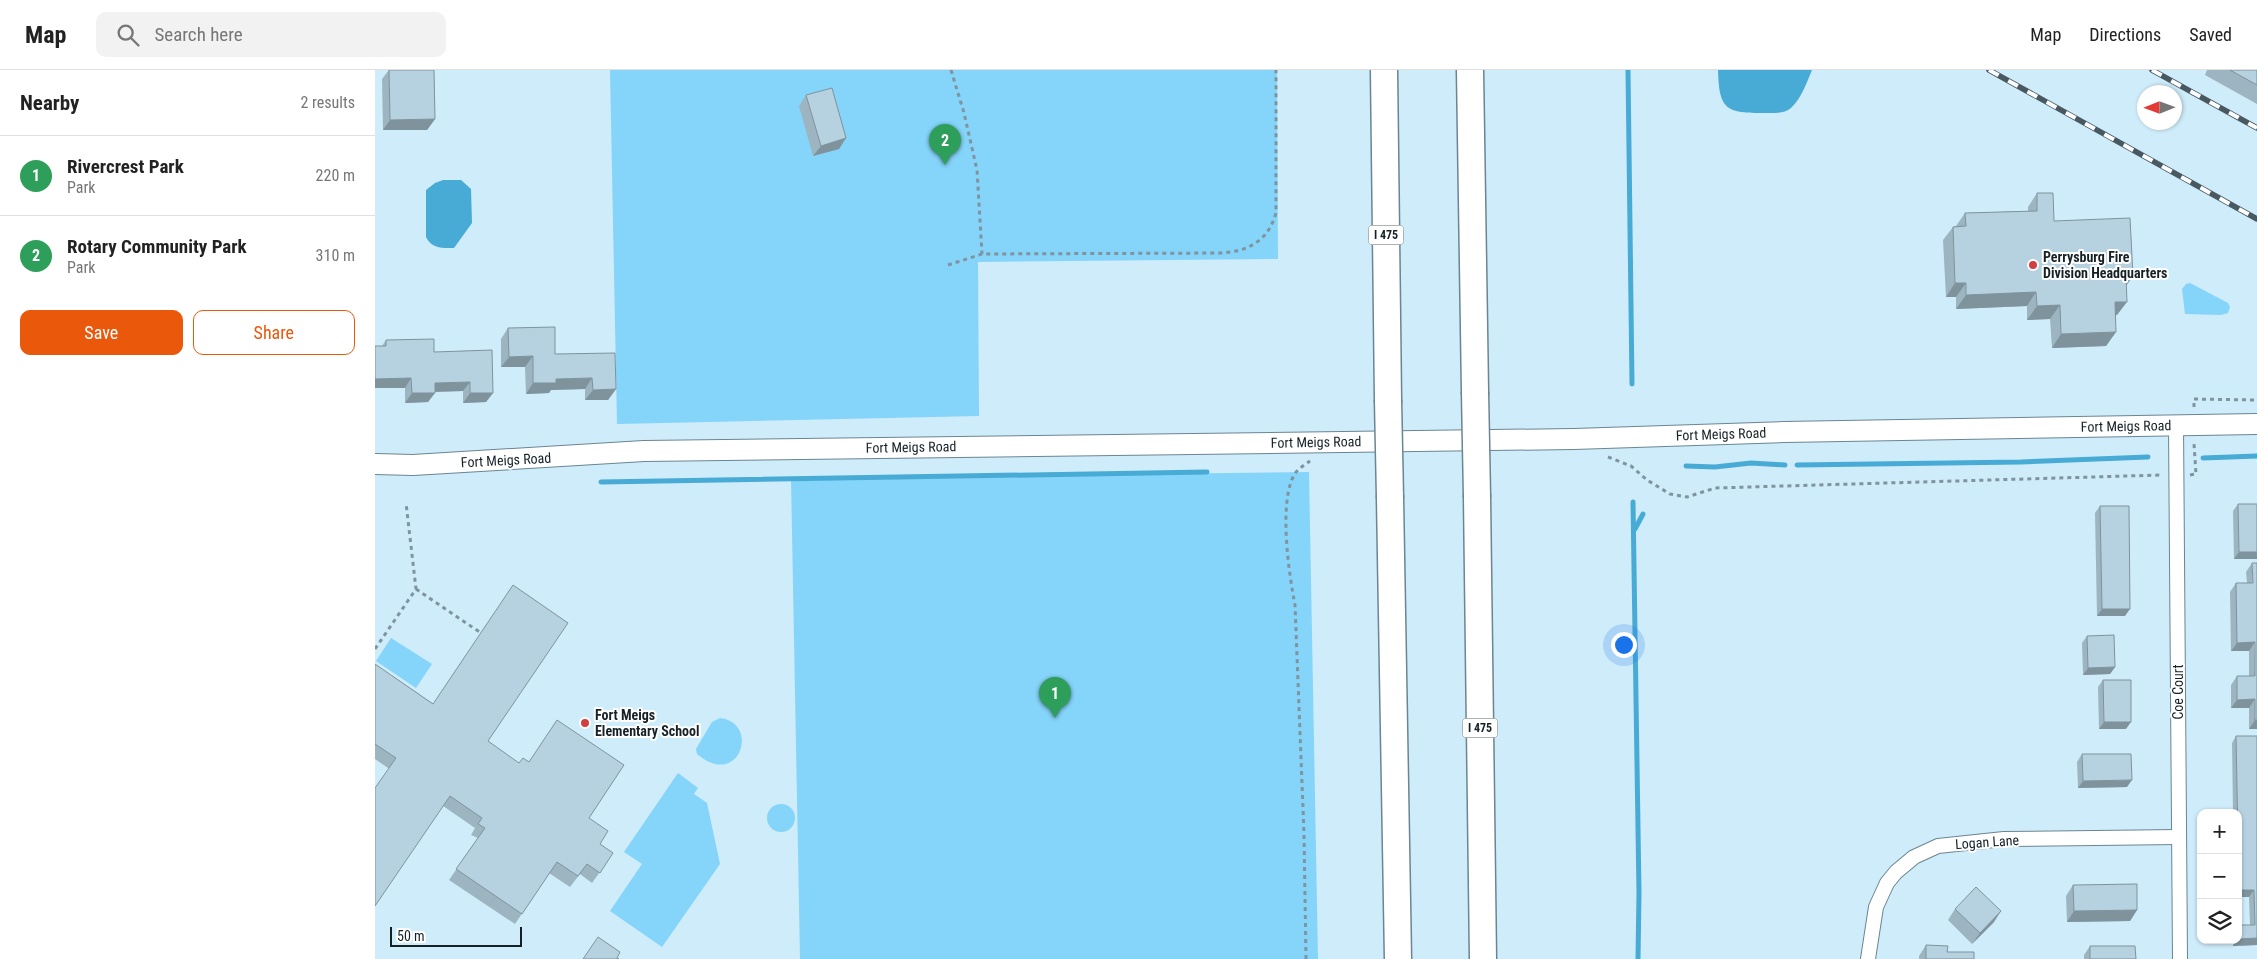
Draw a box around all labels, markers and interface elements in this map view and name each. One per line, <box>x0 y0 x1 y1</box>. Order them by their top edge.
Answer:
search box <box>96 12 446 57</box>
text: Map <box>25 21 66 49</box>
icon: search <box>114 21 142 49</box>
text: Search here <box>154 23 243 46</box>
text: Map <box>2030 24 2061 45</box>
text: Directions <box>2089 24 2161 45</box>
text: Saved <box>2189 24 2232 45</box>
north arrow <box>2137 85 2182 130</box>
text: Nearby <box>20 91 79 115</box>
text: 2 results <box>300 93 355 112</box>
pin: 2 <box>929 124 961 165</box>
text: Rivercrest Park <box>67 155 184 178</box>
text: 1 <box>32 166 40 185</box>
text: 220 m <box>316 166 355 185</box>
text: Park <box>67 178 96 197</box>
road number: I 475 <box>1369 226 1403 244</box>
text: Rotary Community Park <box>67 235 247 258</box>
text: 2 <box>32 246 40 265</box>
text: 310 m <box>316 246 355 265</box>
place label: Perrysburg Fire Division Headquarters <box>2043 249 2167 281</box>
text: Park <box>67 258 96 277</box>
marker: Perrysburg Fire Division Headquarters <box>2027 259 2039 271</box>
button: Save <box>20 310 183 355</box>
button: Share <box>193 310 355 355</box>
street label: Fort Meigs Road <box>2081 417 2171 435</box>
street label: Fort Meigs Road <box>1675 424 1767 444</box>
street label: Fort Meigs Road <box>1271 433 1361 451</box>
street label: Fort Meigs Road <box>866 438 956 456</box>
street label: Fort Meigs Road <box>460 450 552 470</box>
your location <box>1611 632 1637 658</box>
street label: Coe Court <box>2170 664 2186 720</box>
pin: 1 <box>1039 677 1071 718</box>
place label: Fort Meigs Elementary School <box>595 707 700 739</box>
marker: Fort Meigs Elementary School <box>579 717 591 729</box>
road number: I 475 <box>1463 718 1497 738</box>
map controls <box>2197 809 2242 944</box>
button: + <box>2197 809 2242 854</box>
street label: Logan Lane <box>1955 832 2020 852</box>
button: − <box>2197 854 2242 899</box>
button: layers <box>2197 899 2242 944</box>
scale bar <box>390 924 523 947</box>
text: 50 m <box>397 928 425 944</box>

